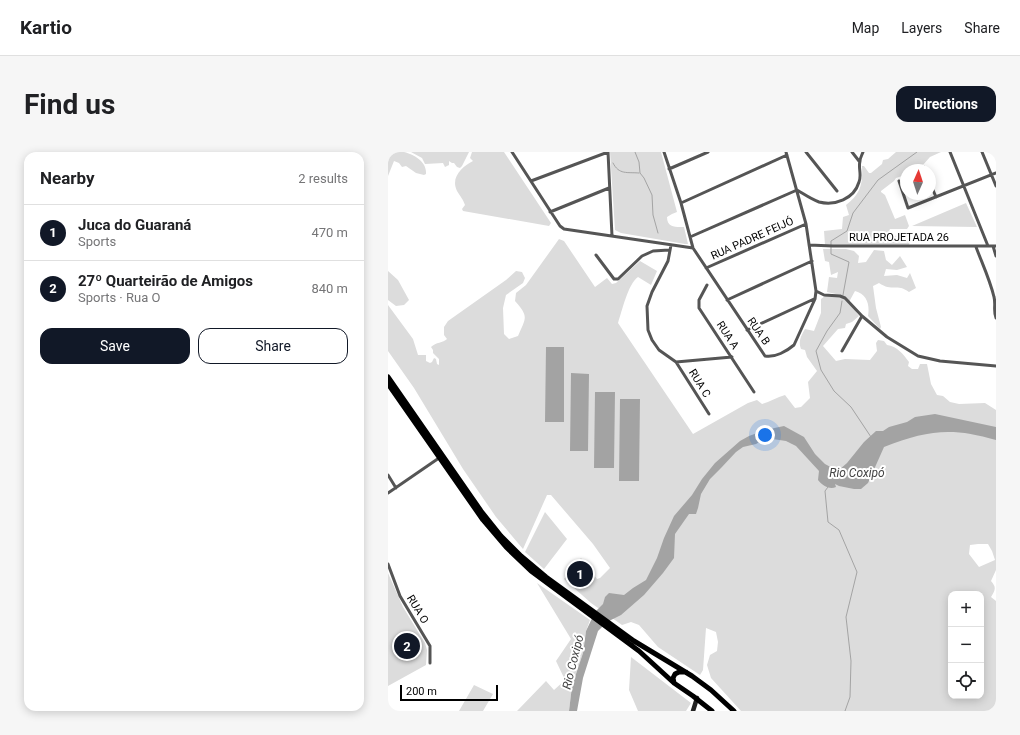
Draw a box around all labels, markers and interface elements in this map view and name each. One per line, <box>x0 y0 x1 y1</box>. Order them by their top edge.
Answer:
text: Kartio <box>20 16 72 39</box>
text: Map <box>852 20 879 36</box>
text: Layers <box>901 20 942 36</box>
text: Share <box>964 20 1000 36</box>
button: Directions <box>896 86 996 122</box>
text: Find us <box>24 88 115 121</box>
north arrow <box>900 164 936 200</box>
text: Nearby <box>40 168 95 188</box>
text: 2 results <box>298 171 348 186</box>
street label: RUA PADRE FEIJÓ <box>709 214 796 262</box>
text: Juca do Guaraná <box>78 216 191 234</box>
text: 1 <box>49 225 57 240</box>
text: 470 m <box>311 225 348 240</box>
street label: RUA PROJETADA 26 <box>849 231 949 244</box>
text: Sports <box>78 234 116 249</box>
text: 27º Quarteirão de Amigos <box>78 272 253 290</box>
text: 2 <box>49 281 57 296</box>
text: 840 m <box>311 281 348 296</box>
text: Sports · Rua O <box>78 290 160 305</box>
street label: RUA B <box>745 315 773 348</box>
street label: RUA A <box>714 319 742 352</box>
button: Save <box>40 328 190 364</box>
button: Share <box>198 328 348 364</box>
street label: RUA C <box>686 367 713 400</box>
your location <box>755 425 775 445</box>
water label: Rio Coxipó <box>829 466 885 480</box>
pin: 1 <box>567 559 593 589</box>
map controls <box>948 591 984 699</box>
button: + <box>948 591 984 627</box>
street label: RUA O <box>404 593 431 626</box>
button: − <box>948 627 984 663</box>
pin: 2 <box>394 631 420 661</box>
water label: Rio Coxipó <box>559 633 587 691</box>
button: locate <box>948 663 984 699</box>
scale bar <box>400 683 498 702</box>
text: 200 m <box>406 685 437 698</box>

